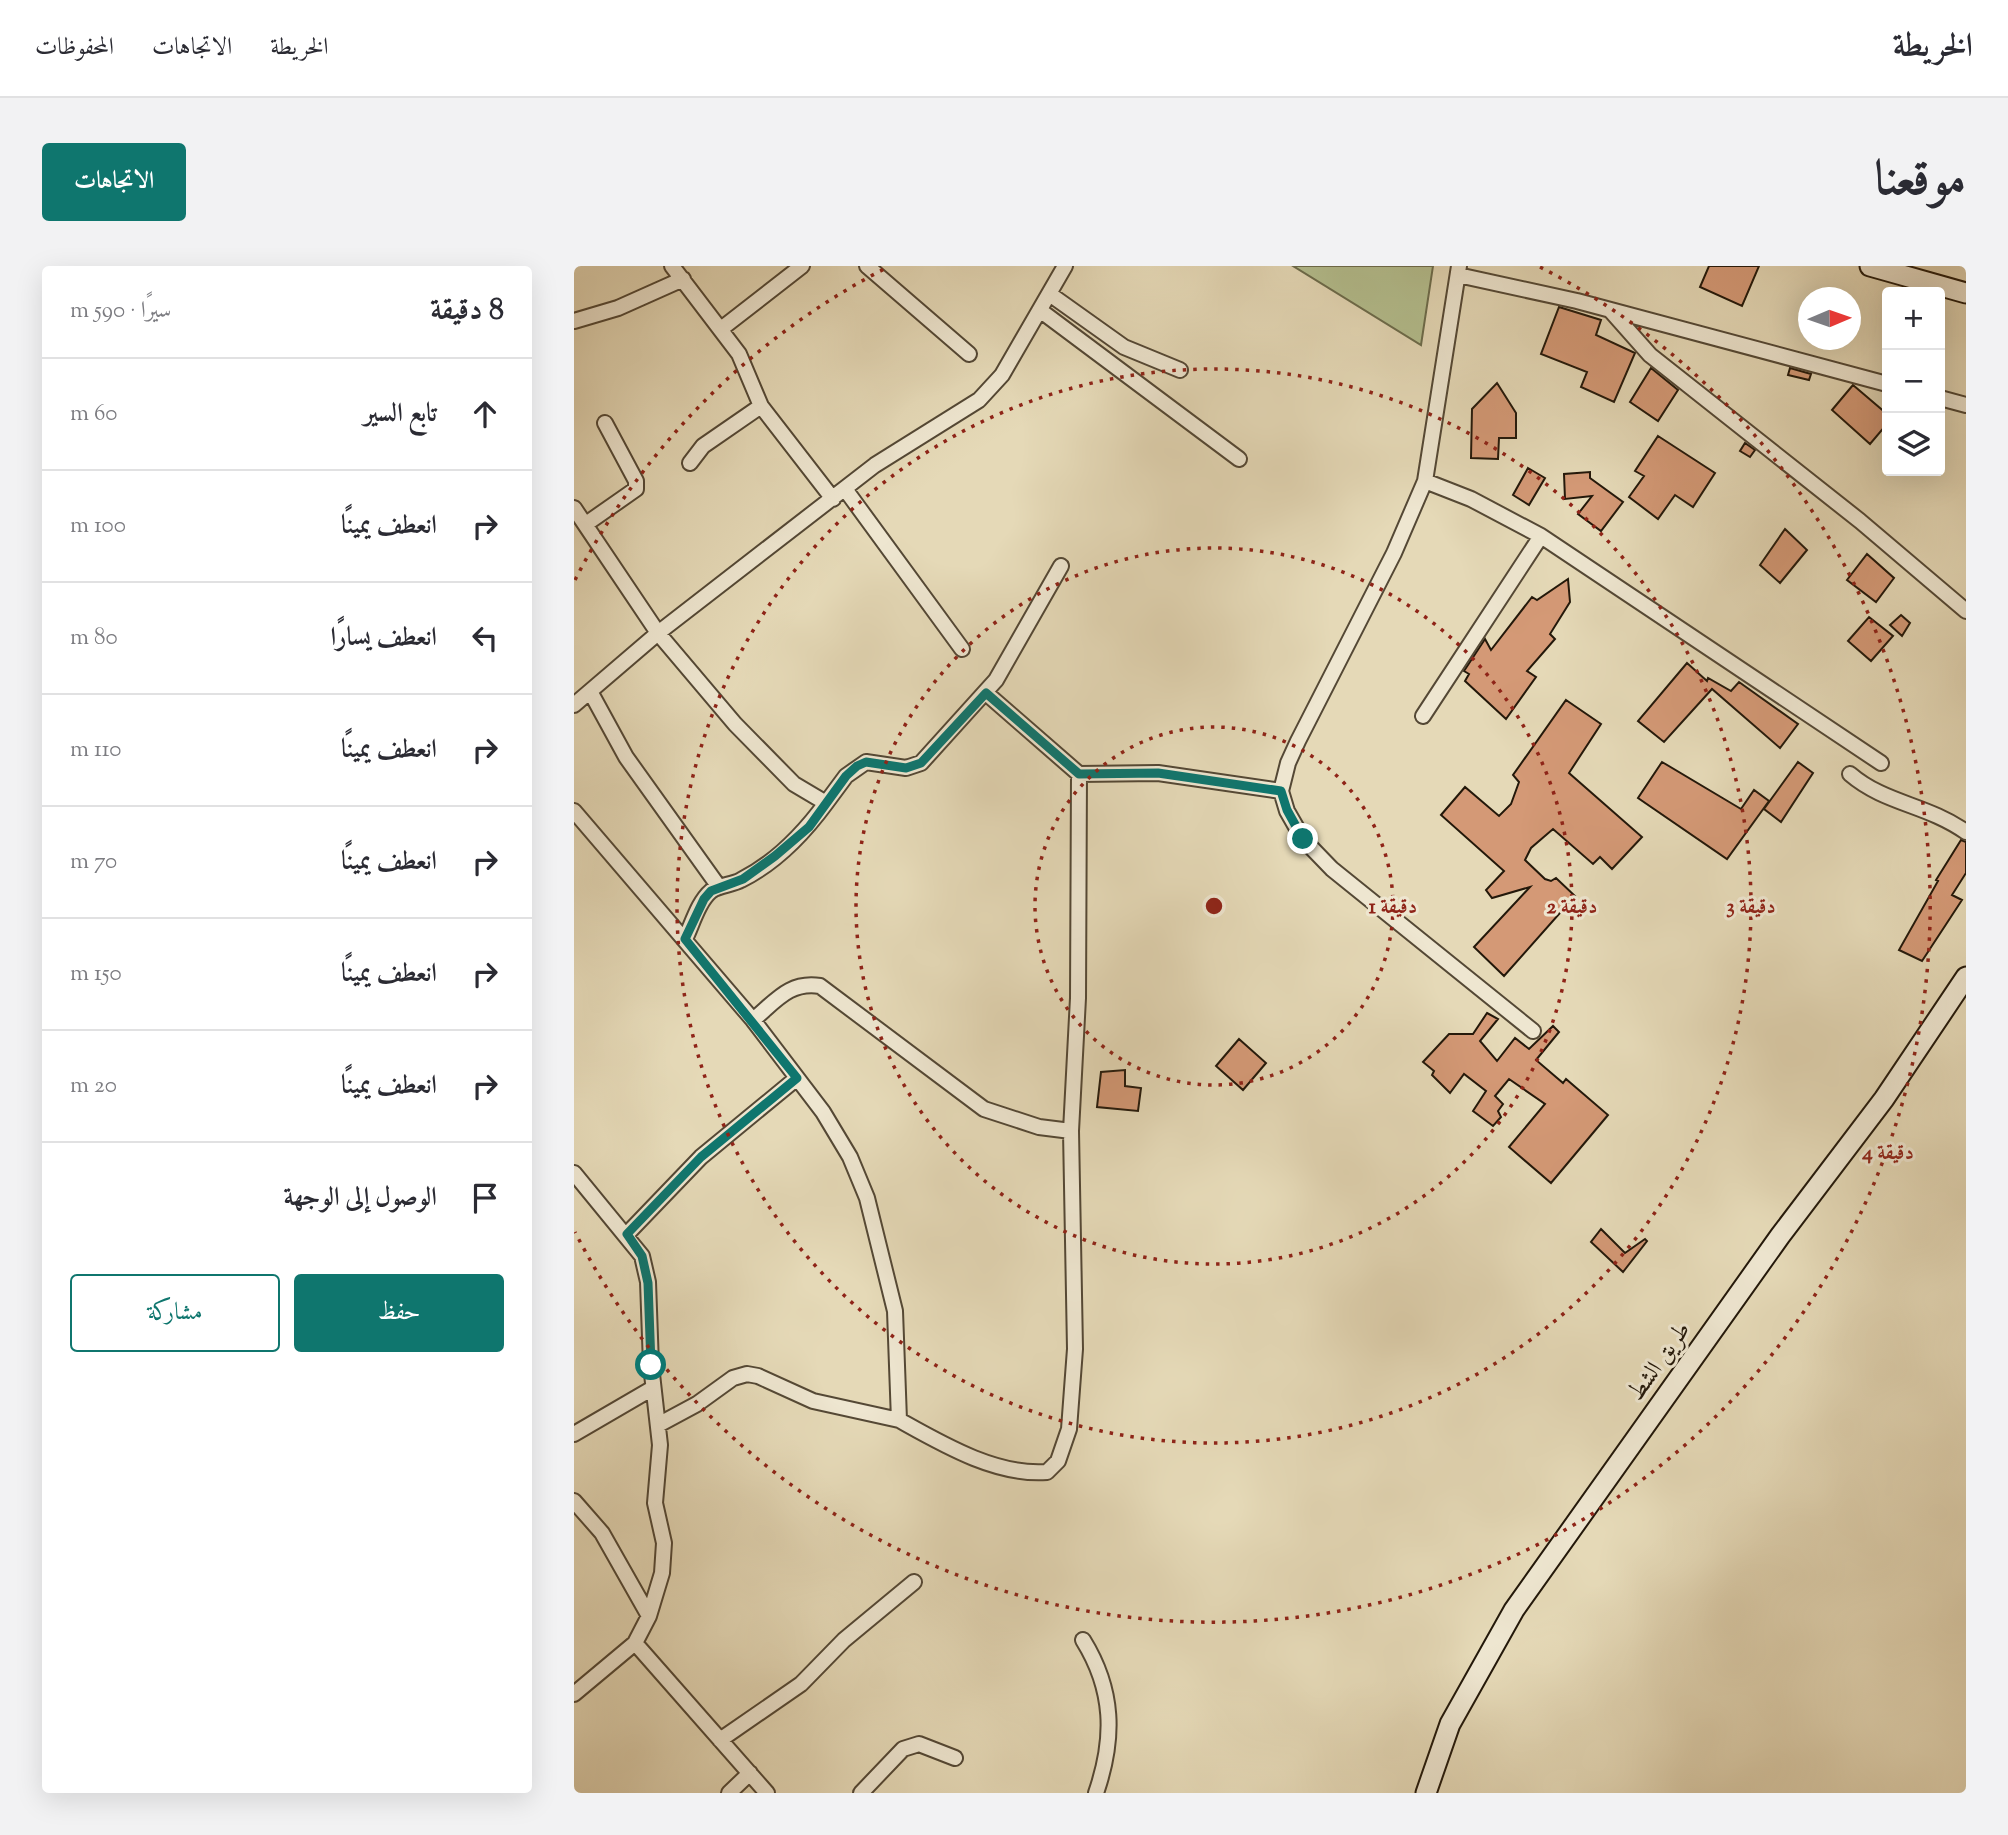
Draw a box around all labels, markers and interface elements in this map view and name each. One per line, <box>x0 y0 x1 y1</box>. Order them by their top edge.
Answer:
text: الخريطة <box>1893 24 1973 72</box>
text: المحفوظات <box>35 31 114 65</box>
text: الاتجاهات <box>152 31 232 65</box>
text: الخريطة <box>270 31 329 65</box>
button: الاتجاهات <box>42 143 186 221</box>
text: موقعنا <box>1874 147 1966 217</box>
north arrow <box>1798 287 1861 350</box>
map controls <box>1882 287 1945 476</box>
button: + <box>1882 287 1945 350</box>
text: 8 دقيقة <box>430 290 504 333</box>
text: سيرًا · 590 m <box>70 295 171 328</box>
button: − <box>1882 350 1945 413</box>
icon: ahead <box>466 395 504 433</box>
text: تابع السير <box>364 396 437 433</box>
text: 60 m <box>70 398 118 431</box>
button: layers <box>1882 413 1945 476</box>
icon: right <box>466 507 504 545</box>
text: انعطف يمينًا <box>341 508 437 545</box>
text: 100 m <box>70 510 126 543</box>
icon: left <box>466 619 504 657</box>
text: انعطف يسارًا <box>330 620 437 657</box>
text: 80 m <box>70 622 118 655</box>
icon: right <box>466 731 504 769</box>
text: انعطف يمينًا <box>341 732 437 769</box>
text: 110 m <box>70 734 122 767</box>
route end <box>1287 823 1318 854</box>
icon: right <box>466 843 504 881</box>
text: انعطف يمينًا <box>341 844 437 881</box>
text: 70 m <box>70 846 117 879</box>
text: 1 دقيقة <box>1369 893 1417 923</box>
text: 2 دقيقة <box>1547 893 1597 923</box>
text: 3 دقيقة <box>1726 893 1776 923</box>
centre of rings <box>1202 894 1226 918</box>
icon: right <box>466 955 504 993</box>
text: انعطف يمينًا <box>341 956 437 993</box>
text: 150 m <box>70 958 122 991</box>
icon: right <box>466 1067 504 1105</box>
text: انعطف يمينًا <box>341 1068 437 1105</box>
text: 20 m <box>70 1070 117 1103</box>
text: 4 دقيقة <box>1861 1139 1914 1169</box>
icon: arrive <box>466 1179 504 1217</box>
text: الوصول إلى الوجهة <box>283 1180 437 1217</box>
button: مشاركة <box>70 1274 280 1352</box>
button: حفظ <box>294 1274 504 1352</box>
street label: طريق الشط <box>1620 1315 1700 1409</box>
route start <box>635 1349 666 1380</box>

